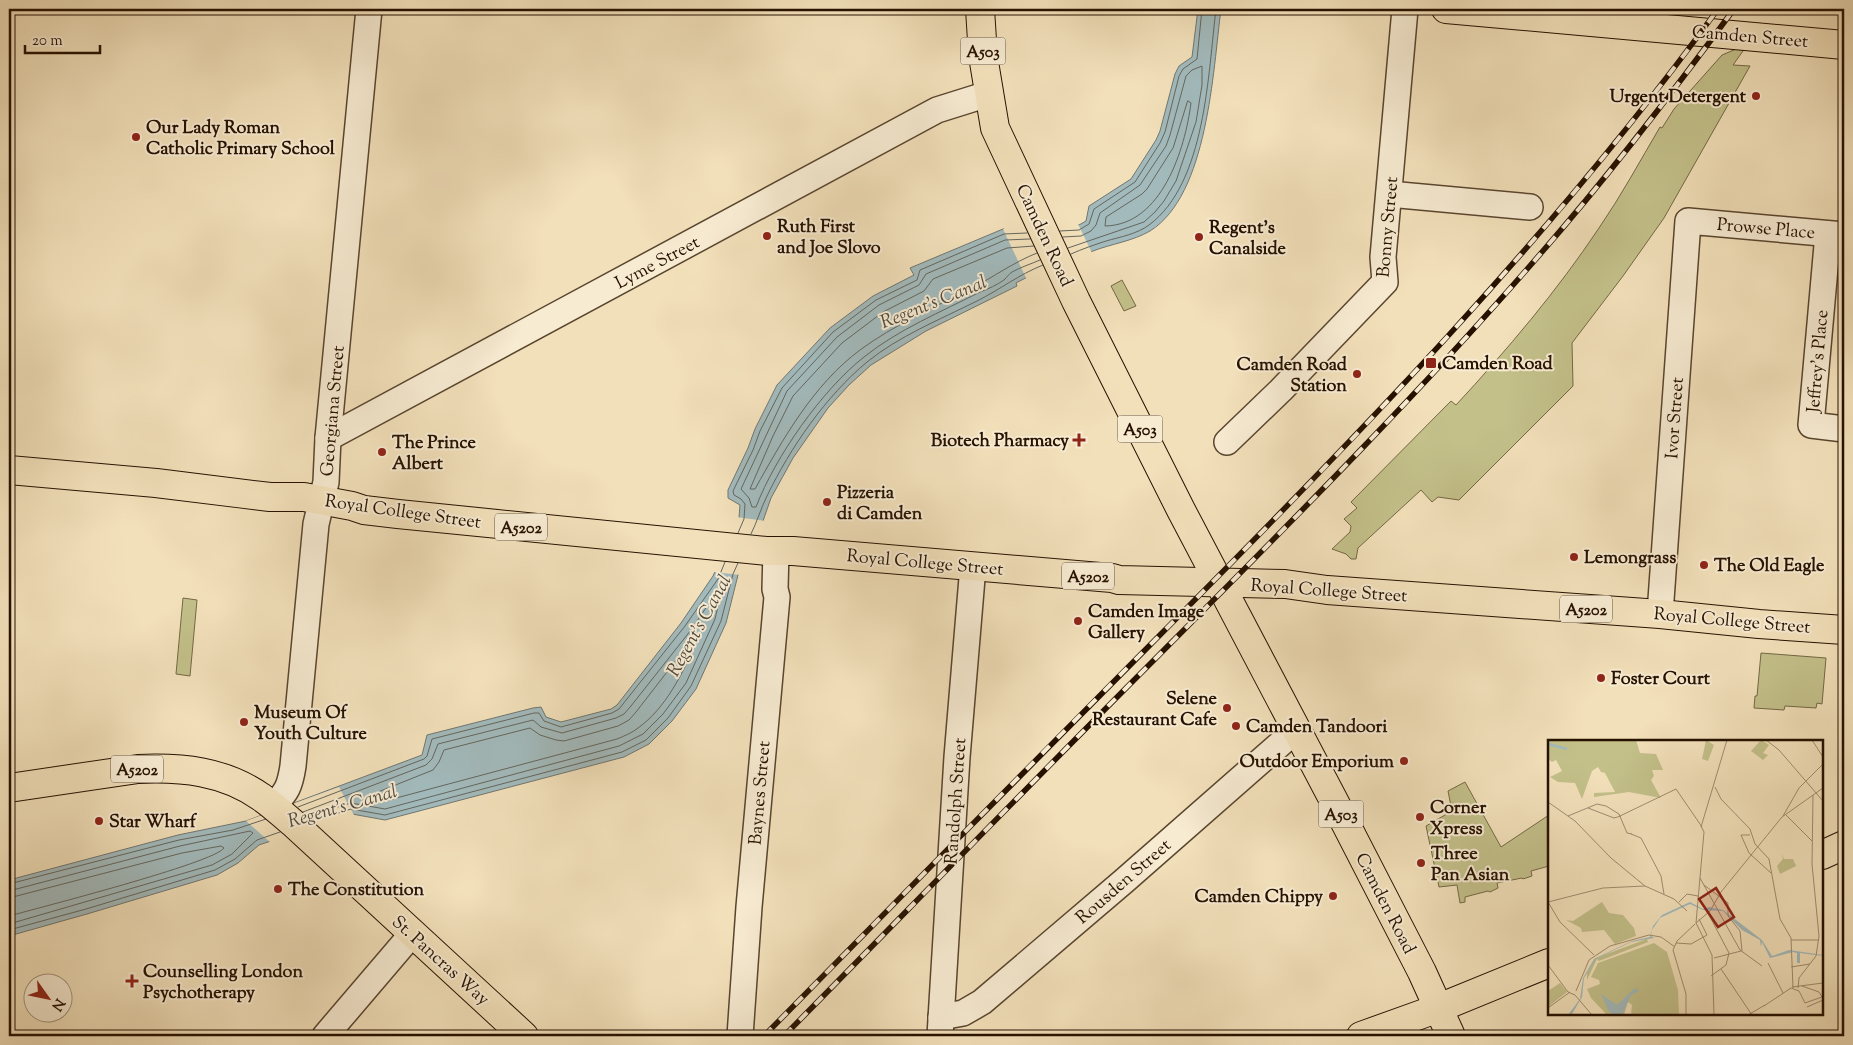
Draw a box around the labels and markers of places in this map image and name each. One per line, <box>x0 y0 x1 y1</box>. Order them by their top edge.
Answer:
place label: Urgent Detergent <box>1610 85 1747 111</box>
marker: Urgent Detergent <box>1750 90 1762 102</box>
place label: Our Lady Roman Catholic Primary School <box>146 116 336 163</box>
marker: Our Lady Roman Catholic Primary School <box>130 131 142 143</box>
place label: Ruth First and Joe Slovo <box>777 215 881 262</box>
place label: Regent's Canalside <box>1209 216 1287 263</box>
marker: Ruth First and Joe Slovo <box>761 230 773 242</box>
marker: Regent's Canalside <box>1193 231 1205 243</box>
place label: Camden Road <box>1442 352 1553 378</box>
place label: Camden Road Station <box>1236 353 1348 400</box>
marker: Camden Road <box>1424 356 1438 370</box>
marker: Camden Road Station <box>1351 368 1363 380</box>
place label: Biotech Pharmacy <box>931 429 1069 455</box>
place label: The Prince Albert <box>392 431 477 478</box>
marker: Biotech Pharmacy <box>1073 434 1085 446</box>
marker: The Prince Albert <box>376 446 388 458</box>
place label: Pizzeria di Camden <box>837 481 923 528</box>
marker: Pizzeria di Camden <box>821 496 833 508</box>
place label: Lemongrass <box>1584 546 1676 572</box>
marker: Lemongrass <box>1568 551 1580 563</box>
place label: The Old Eagle <box>1714 554 1825 580</box>
marker: The Old Eagle <box>1698 559 1710 571</box>
place label: Camden Image Gallery <box>1088 600 1205 647</box>
marker: Camden Image Gallery <box>1072 615 1084 627</box>
place label: Foster Court <box>1611 667 1711 693</box>
marker: Foster Court <box>1595 672 1607 684</box>
place label: Selene Restaurant Cafe <box>1092 687 1218 734</box>
place label: Museum Of Youth Culture <box>254 701 368 748</box>
marker: Selene Restaurant Cafe <box>1221 702 1233 714</box>
place label: Camden Tandoori <box>1246 715 1388 741</box>
marker: Museum Of Youth Culture <box>238 716 250 728</box>
marker: Camden Tandoori <box>1230 720 1242 732</box>
place label: Outdoor Emporium <box>1239 750 1394 776</box>
marker: Outdoor Emporium <box>1398 755 1410 767</box>
place label: Corner Xpress <box>1430 796 1486 843</box>
place label: Star Wharf <box>109 810 198 836</box>
marker: Corner Xpress <box>1414 811 1426 823</box>
marker: Star Wharf <box>93 815 105 827</box>
place label: Three Pan Asian <box>1431 842 1510 889</box>
marker: Three Pan Asian <box>1415 857 1427 869</box>
place label: The Constitution <box>288 878 425 904</box>
marker: The Constitution <box>272 883 284 895</box>
place label: Camden Chippy <box>1195 885 1323 911</box>
marker: Camden Chippy <box>1327 890 1339 902</box>
place label: Counselling London Psychotherapy <box>143 960 303 1007</box>
marker: Counselling London Psychotherapy <box>125 974 139 988</box>

